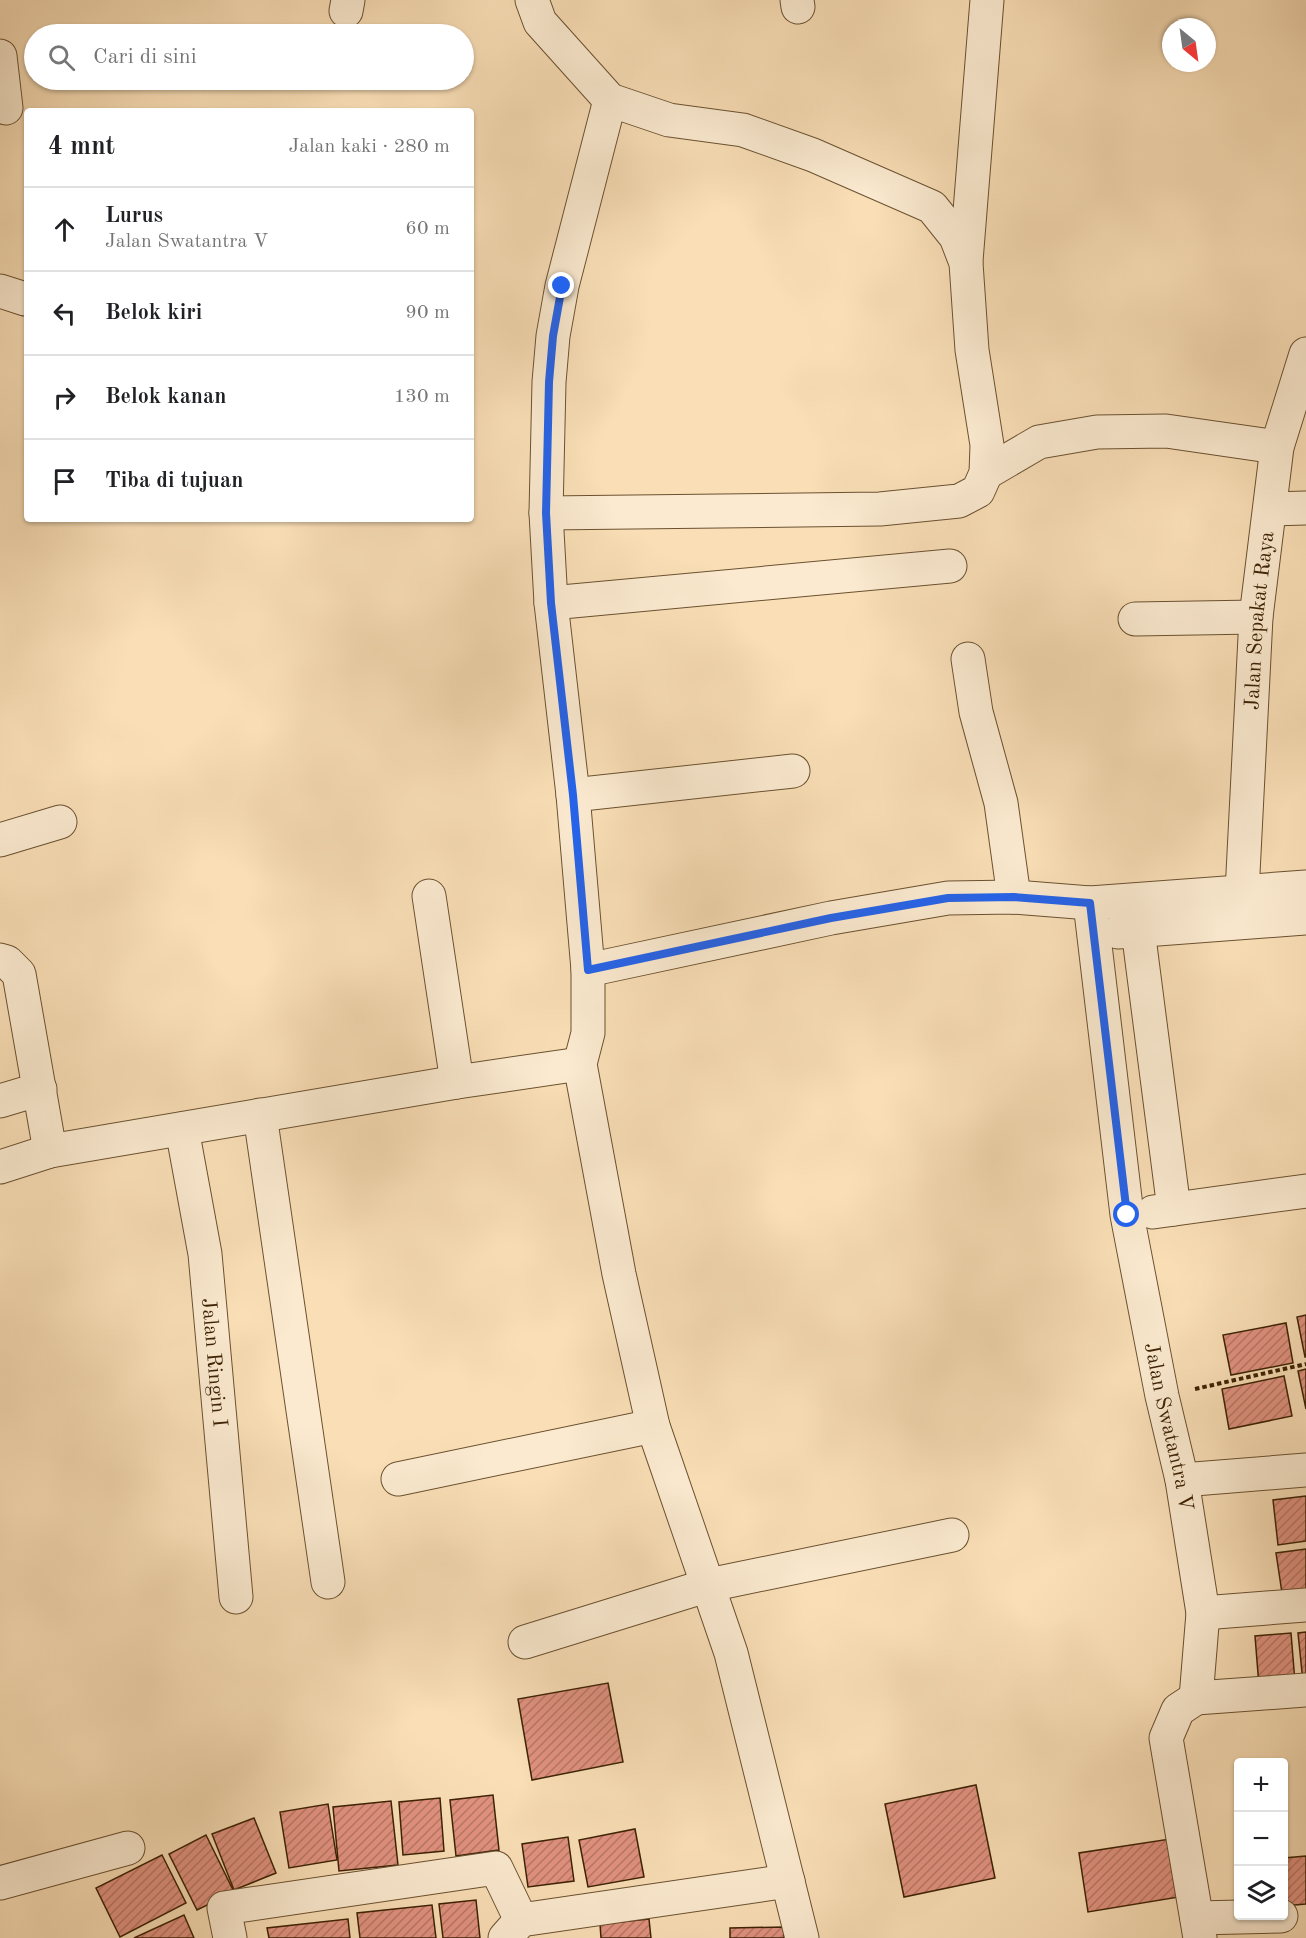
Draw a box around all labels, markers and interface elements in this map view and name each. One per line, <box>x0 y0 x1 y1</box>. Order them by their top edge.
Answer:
north arrow <box>1162 18 1216 72</box>
search box <box>24 24 474 90</box>
icon: search <box>45 41 78 74</box>
text: Cari di sini <box>93 46 197 68</box>
text: 4 mnt <box>48 134 115 160</box>
text: Jalan kaki · 280 m <box>288 137 450 157</box>
text: Lurus <box>105 205 163 227</box>
icon: ahead <box>48 213 81 246</box>
text: 60 m <box>405 219 450 239</box>
text: Jalan Swatantra V <box>105 232 268 252</box>
route end <box>548 272 574 298</box>
icon: left <box>48 297 81 330</box>
text: Belok kiri <box>105 302 202 324</box>
text: 90 m <box>405 303 450 323</box>
icon: right <box>48 381 81 414</box>
text: Belok kanan <box>105 386 227 408</box>
text: 130 m <box>394 387 450 407</box>
icon: arrive <box>48 465 81 498</box>
text: Tiba di tujuan <box>105 470 243 492</box>
street label: Jalan Sepakat Raya <box>1242 530 1278 711</box>
route start <box>1113 1201 1139 1227</box>
street label: Jalan Ringin I <box>197 1297 230 1428</box>
street label: Jalan Swatantra V <box>1140 1341 1196 1512</box>
map controls <box>1234 1758 1288 1920</box>
button: + <box>1234 1758 1288 1812</box>
button: − <box>1234 1812 1288 1866</box>
button: layers <box>1234 1866 1288 1920</box>

